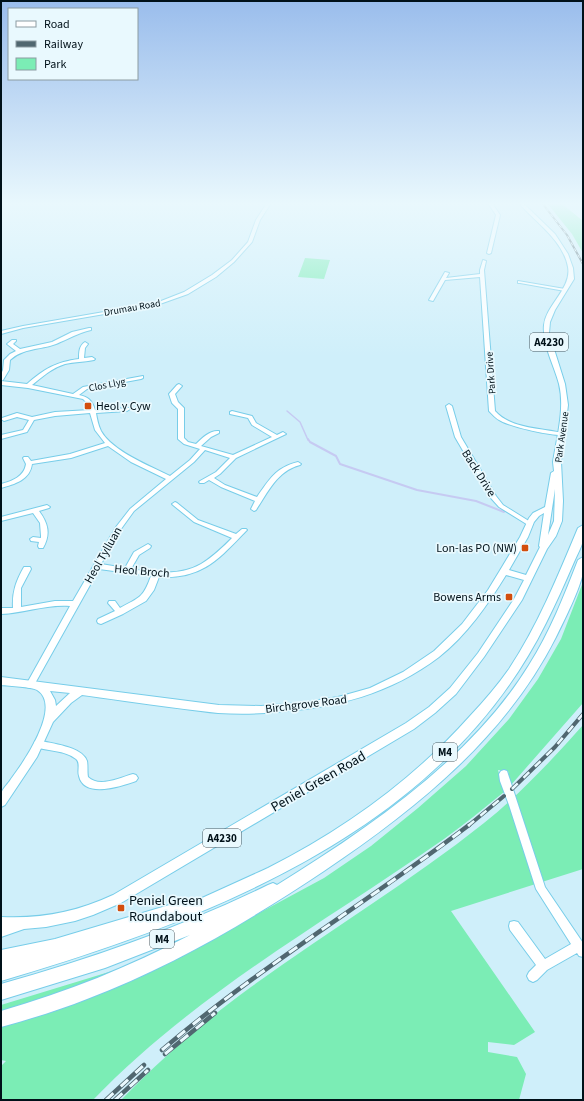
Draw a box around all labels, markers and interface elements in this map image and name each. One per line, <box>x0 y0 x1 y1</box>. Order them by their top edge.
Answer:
legend <box>8 8 138 80</box>
text: Road <box>44 16 70 33</box>
text: Railway <box>44 36 83 53</box>
text: Park <box>44 56 66 73</box>
street label: Drumau Road <box>103 296 162 320</box>
road number: A4230 <box>530 333 568 351</box>
street label: Park Drive <box>483 351 499 395</box>
street label: Clos Llyg <box>88 375 127 395</box>
place label: Heol y Cyw <box>96 398 151 415</box>
marker: Heol y Cyw <box>83 401 93 411</box>
street label: Park Avenue <box>551 411 573 464</box>
street label: Back Drive <box>457 446 500 500</box>
street label: Heol Tylluan <box>80 524 126 587</box>
place label: Lon-las PO (NW) <box>436 540 517 557</box>
marker: Lon-las PO (NW) <box>520 543 530 553</box>
street label: Heol Broch <box>114 561 170 582</box>
place label: Bowens Arms <box>433 589 501 606</box>
marker: Bowens Arms <box>504 592 514 602</box>
street label: Birchgrove Road <box>264 691 348 718</box>
road number: M4 <box>433 743 457 761</box>
street label: Peniel Green Road <box>267 747 370 817</box>
road number: A4230 <box>203 829 241 847</box>
place label: Peniel Green Roundabout <box>129 891 203 927</box>
marker: Peniel Green Roundabout <box>116 903 126 913</box>
road number: M4 <box>150 930 174 948</box>

